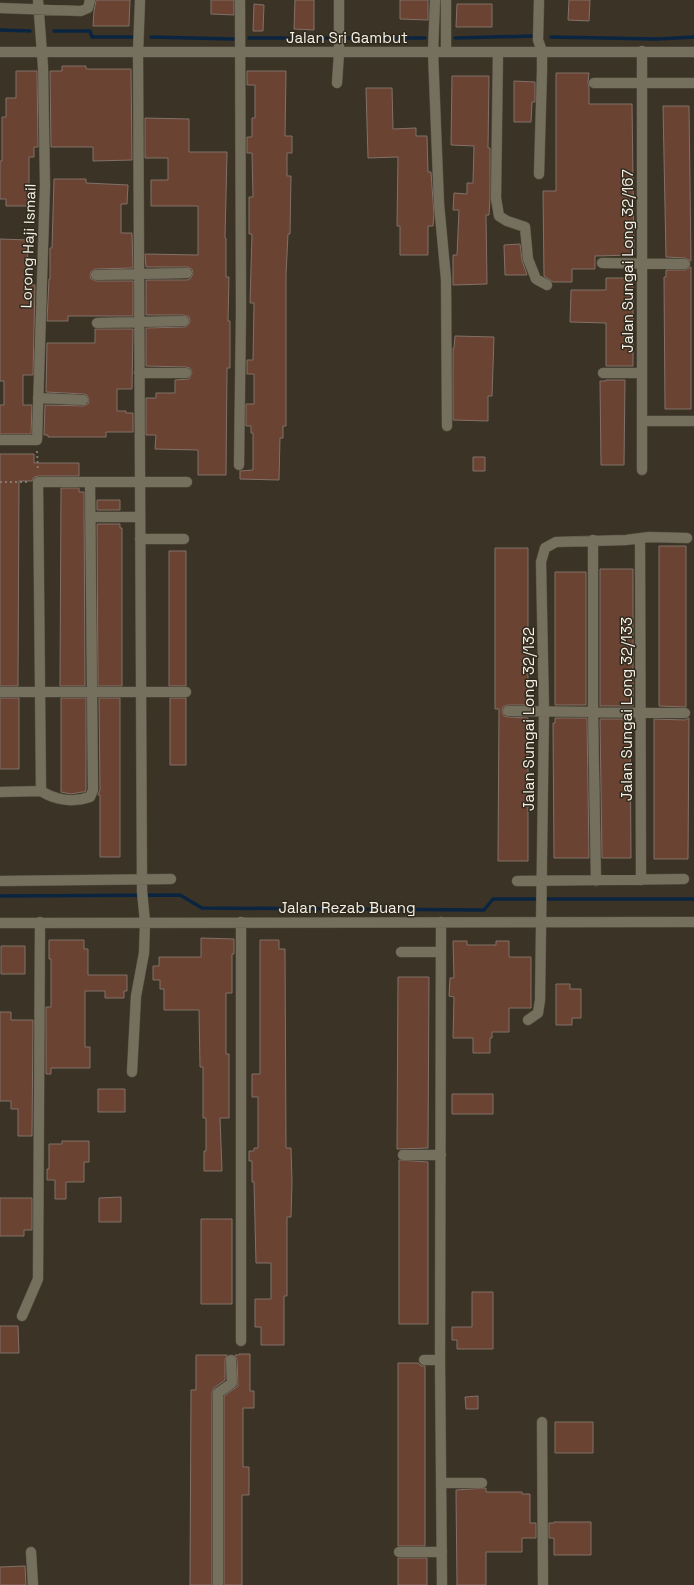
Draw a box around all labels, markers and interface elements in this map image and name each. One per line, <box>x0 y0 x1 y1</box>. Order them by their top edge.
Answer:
street label: Jalan Sri Gambut <box>286 28 408 47</box>
street label: Jalan Sungai Long 32/167 <box>618 169 637 353</box>
street label: Lorong Haji Ismail <box>16 183 40 309</box>
street label: Jalan Sungai Long 32/133 <box>617 617 636 801</box>
street label: Jalan Sungai Long 32/132 <box>519 627 538 811</box>
street label: Jalan Rezab Buang <box>278 898 416 917</box>

